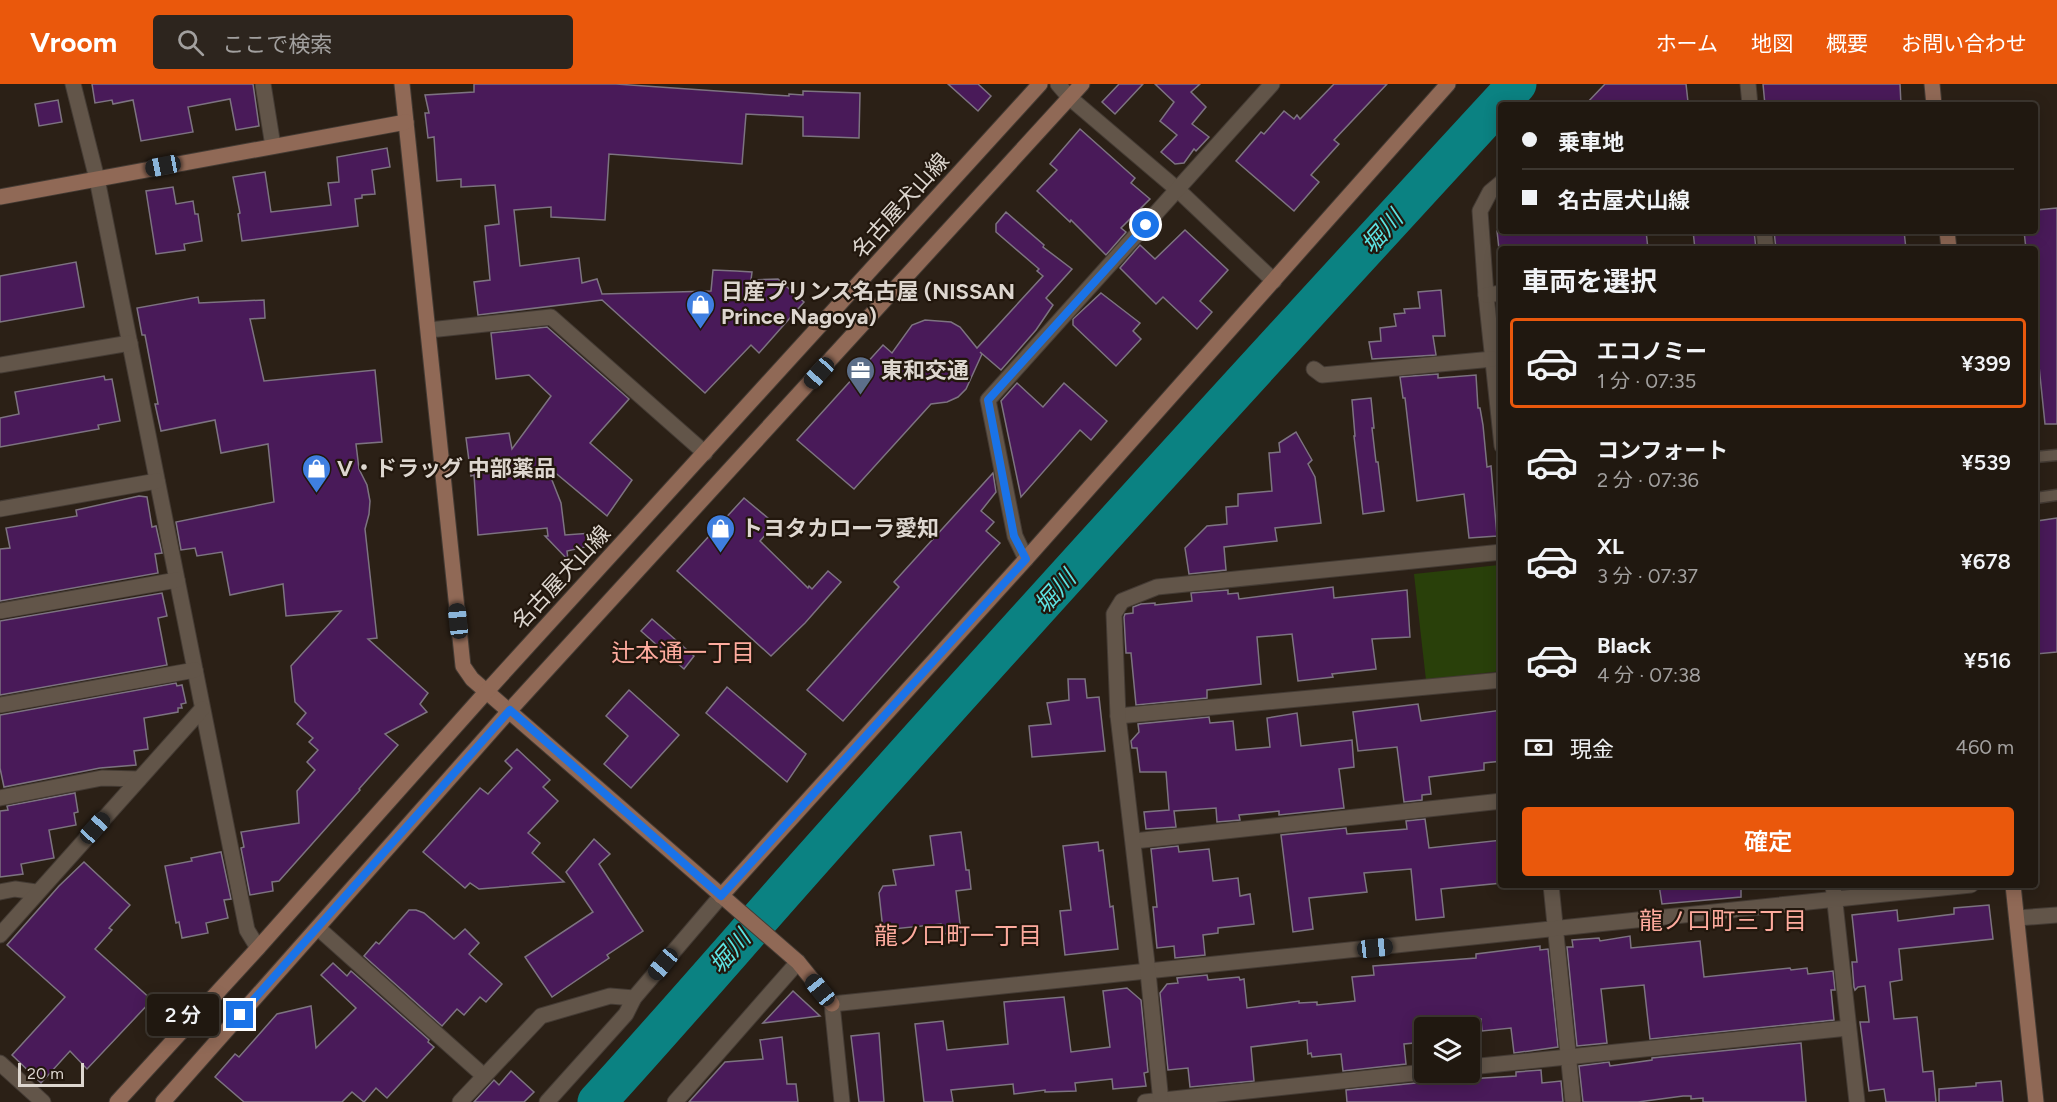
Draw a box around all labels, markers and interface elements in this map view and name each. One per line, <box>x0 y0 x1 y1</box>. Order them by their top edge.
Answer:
search box <box>153 15 573 69</box>
text: Vroom <box>30 25 117 59</box>
icon: search <box>174 26 207 59</box>
text: ここで検索 <box>222 31 332 58</box>
text: ホーム <box>1656 31 1718 56</box>
text: 地図 <box>1751 31 1793 56</box>
text: 概要 <box>1826 31 1868 56</box>
text: お問い合わせ <box>1901 31 2027 56</box>
text: 乗車地 <box>1558 129 1624 156</box>
street label: 名古屋犬山線 <box>846 147 955 263</box>
car <box>144 154 182 178</box>
text: 名古屋犬山線 <box>1558 187 1690 214</box>
water label: 堀川 <box>1355 202 1410 259</box>
route start <box>1132 211 1159 238</box>
text: 車両を選択 <box>1522 265 1657 298</box>
place label: 日産プリンス名古屋 (NISSAN Prince Nagoya) <box>721 278 1015 330</box>
shop icon: 日産プリンス名古屋 (NISSAN Prince Nagoya) <box>684 288 716 330</box>
icon: car <box>1525 336 1579 390</box>
text: エコノミー <box>1597 338 1707 365</box>
text: ¥399 <box>1961 350 2011 377</box>
car <box>800 354 838 392</box>
office icon: 東和交通 <box>844 354 876 396</box>
place label: 東和交通 <box>881 357 969 384</box>
text: 1 分 · 07:35 <box>1597 369 1696 393</box>
icon: car <box>1525 435 1579 489</box>
text: コンフォート <box>1597 437 1728 464</box>
text: ¥539 <box>1961 449 2011 476</box>
shop icon: V・ドラッグ 中部薬品 <box>300 452 332 494</box>
place label: V・ドラッグ 中部薬品 <box>337 455 556 482</box>
text: 2 分 · 07:36 <box>1597 468 1699 492</box>
shop icon: トヨタカローラ愛知 <box>704 512 736 554</box>
place label: トヨタカローラ愛知 <box>741 515 939 542</box>
street label: 名古屋犬山線 <box>506 520 616 635</box>
text: XL <box>1597 533 1624 560</box>
icon: car <box>1525 534 1579 588</box>
text: ¥678 <box>1960 548 2011 575</box>
water label: 堀川 <box>1028 562 1083 619</box>
text: 3 分 · 07:37 <box>1597 564 1698 588</box>
car <box>447 602 469 640</box>
text: Black <box>1597 632 1651 659</box>
icon: car <box>1525 633 1579 687</box>
district label: 辻本通一丁目 <box>611 638 755 667</box>
text: ¥516 <box>1964 647 2011 674</box>
text: 4 分 · 07:38 <box>1597 663 1701 687</box>
icon: cash <box>1522 731 1555 764</box>
text: 460 m <box>1955 735 2014 759</box>
text: 現金 <box>1570 736 1614 763</box>
button: 確定 <box>1522 807 2014 876</box>
car <box>76 809 114 847</box>
district label: 龍ノ口町三丁目 <box>1639 906 1807 935</box>
district label: 龍ノ口町一丁目 <box>874 921 1042 950</box>
water label: 堀川 <box>703 922 758 979</box>
car <box>1356 937 1394 959</box>
car <box>645 944 681 984</box>
car <box>802 970 838 1010</box>
callout: 2 分 <box>147 994 219 1036</box>
route end <box>226 1001 253 1028</box>
text: 2 分 <box>165 1003 201 1027</box>
map controls <box>1414 1017 1480 1083</box>
button: layers <box>1414 1017 1480 1083</box>
scale bar <box>18 1060 84 1088</box>
text: 20 m <box>27 1064 64 1083</box>

